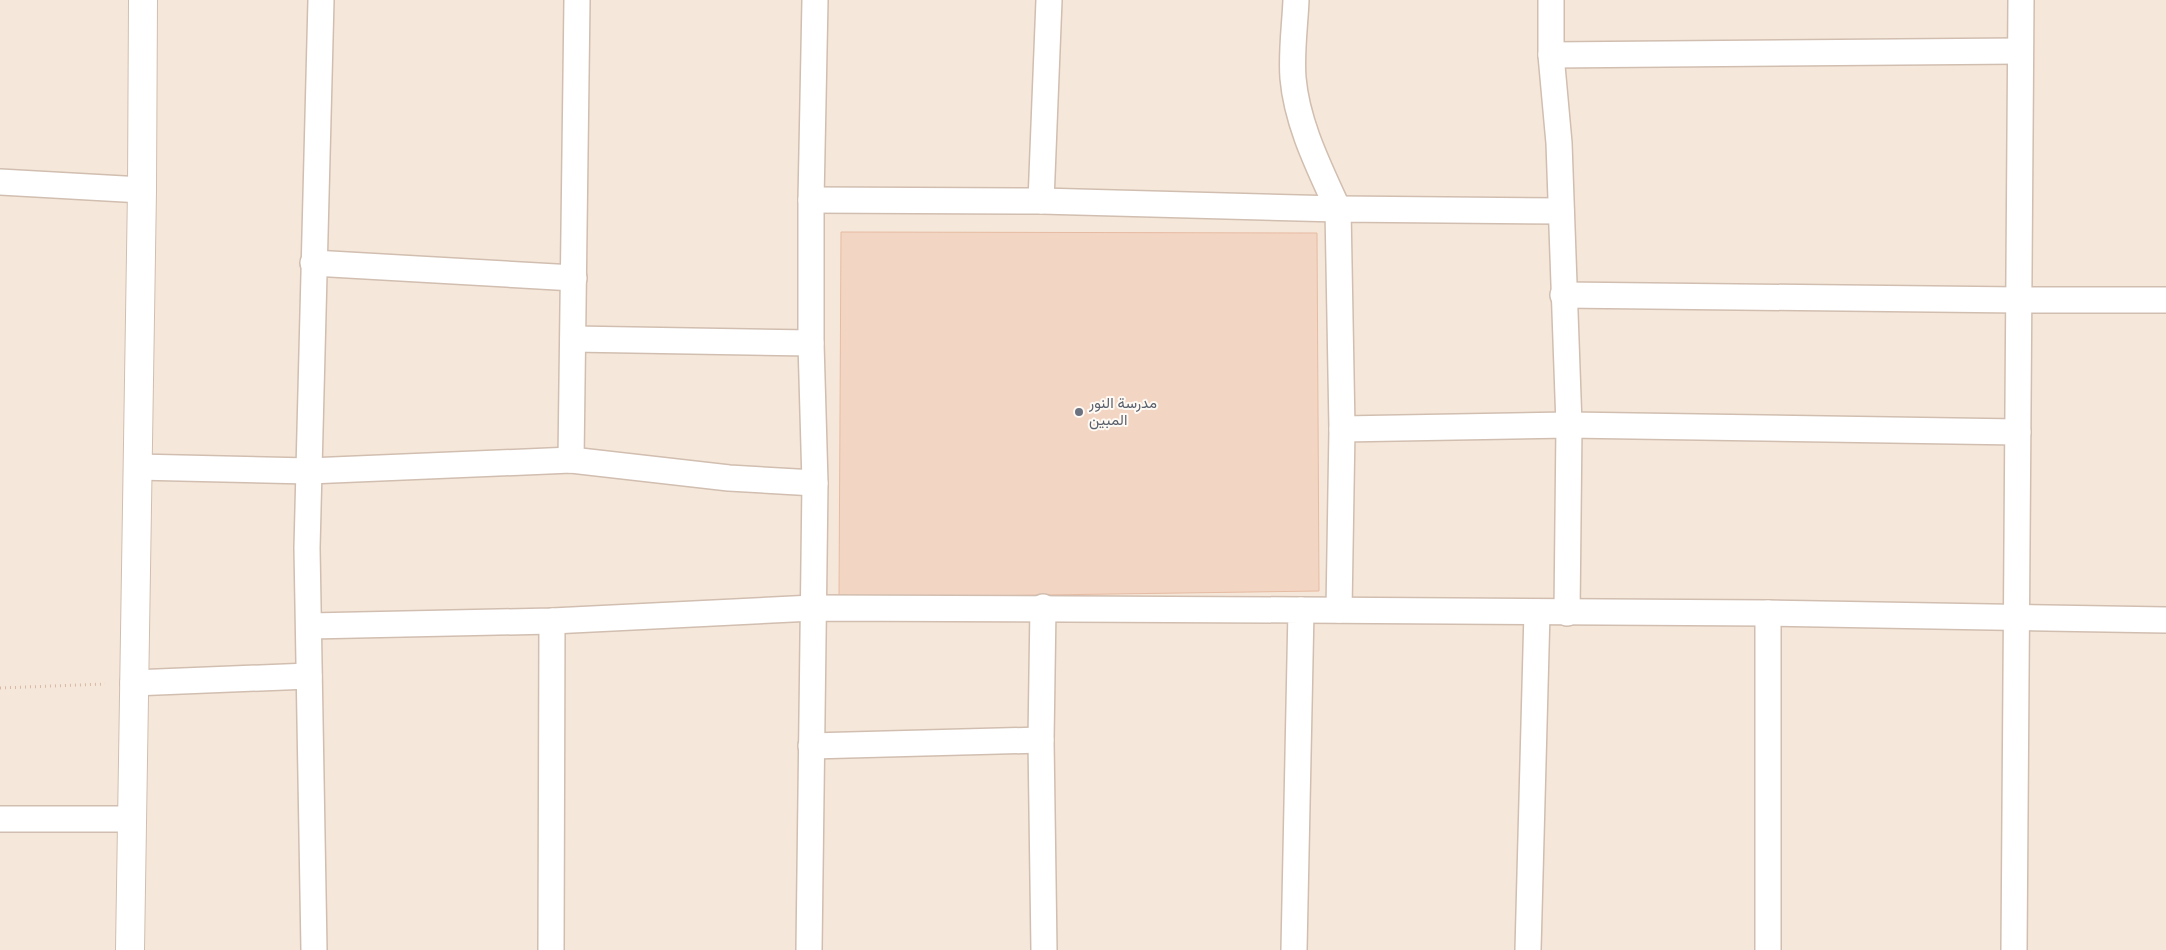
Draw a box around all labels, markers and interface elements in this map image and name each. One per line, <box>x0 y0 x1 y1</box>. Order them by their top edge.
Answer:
place label: مدرسة النور المبين <box>1088 393 1157 430</box>
marker: مدرسة النور المبين <box>1073 406 1085 418</box>

